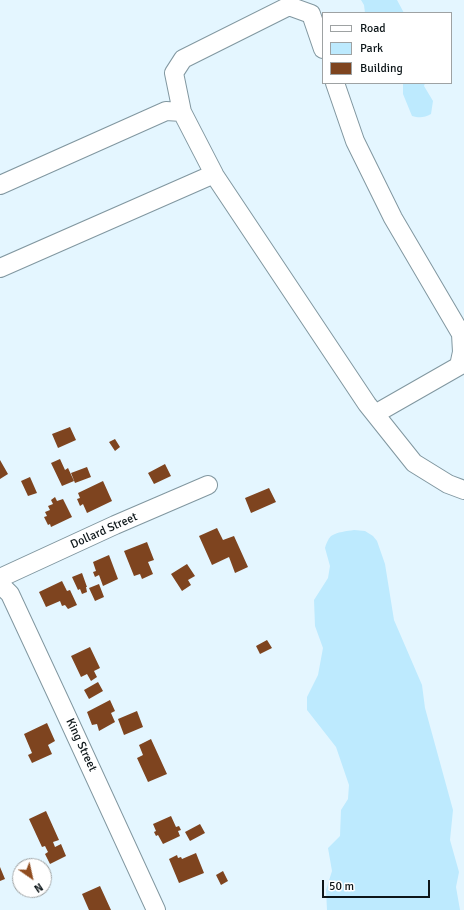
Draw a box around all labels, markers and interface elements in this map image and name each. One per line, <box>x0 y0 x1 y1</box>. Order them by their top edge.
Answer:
legend <box>322 12 452 84</box>
text: Road <box>360 21 386 36</box>
text: Park <box>360 41 383 56</box>
text: Building <box>360 61 403 76</box>
street label: Dollard Street <box>68 510 140 552</box>
street label: King Street <box>62 716 100 774</box>
north arrow <box>12 858 52 898</box>
scale bar <box>324 872 432 898</box>
text: 50 m <box>329 879 354 894</box>
text: N <box>32 880 45 895</box>

